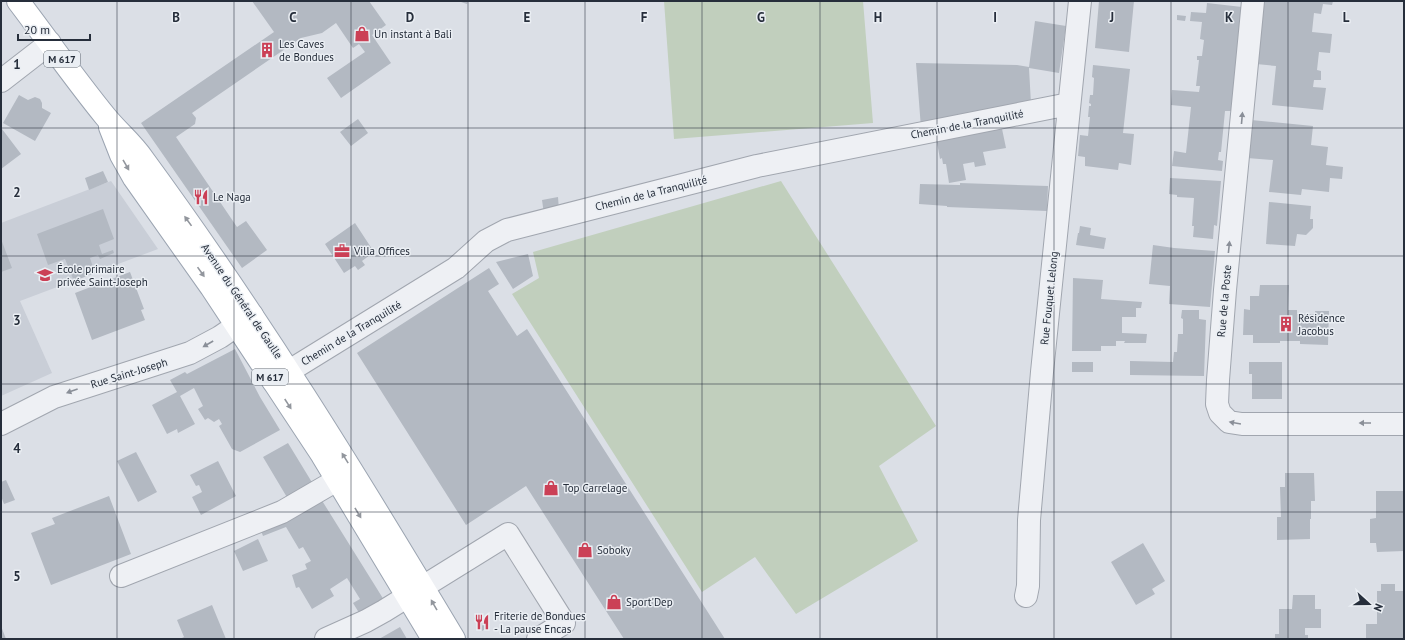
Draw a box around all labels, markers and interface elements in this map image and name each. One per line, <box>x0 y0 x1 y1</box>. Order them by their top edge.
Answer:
text: B <box>172 9 180 26</box>
text: C <box>289 9 297 26</box>
text: D <box>406 9 414 26</box>
text: E <box>524 9 531 26</box>
text: F <box>641 9 648 26</box>
text: G <box>757 9 765 26</box>
text: H <box>874 9 882 26</box>
text: I <box>993 9 997 26</box>
text: J <box>1109 9 1114 26</box>
text: K <box>1225 9 1233 26</box>
text: L <box>1343 9 1350 26</box>
scale bar <box>18 16 90 42</box>
text: 20 m <box>24 22 50 37</box>
shop icon: Un instant à Bali <box>353 25 371 43</box>
place label: Un instant à Bali <box>374 27 452 41</box>
place label: Les Caves de Bondues <box>279 37 334 64</box>
building icon: Les Caves de Bondues <box>258 41 276 59</box>
road number: M 617 <box>44 51 80 67</box>
text: 1 <box>13 56 21 73</box>
street label: Chemin de la Tranquilité <box>909 106 1025 142</box>
one-way arrow <box>1238 112 1245 124</box>
one-way arrow <box>123 159 130 171</box>
street label: Chemin de la Tranquilité <box>594 172 709 214</box>
text: 2 <box>13 184 21 201</box>
restaurant icon: Le Naga <box>192 188 210 206</box>
place label: Le Naga <box>213 190 251 204</box>
one-way arrow <box>184 216 192 227</box>
street label: Avenue du Général de Gaulle <box>198 241 286 362</box>
one-way arrow <box>1226 241 1232 253</box>
office icon: Villa Offices <box>333 242 351 260</box>
place label: Villa Offices <box>353 244 410 258</box>
street label: Rue Fouquet Lelong <box>1037 250 1061 346</box>
place label: École primaire privée Saint-Joseph <box>57 262 148 289</box>
street label: Rue de la Poste <box>1214 264 1234 338</box>
school or university icon: École primaire privée Saint-Joseph <box>36 266 54 284</box>
one-way arrow <box>197 267 205 277</box>
street label: Chemin de la Tranquilité <box>298 297 404 369</box>
place label: Résidence Jacobus <box>1297 311 1345 338</box>
text: 3 <box>13 312 21 329</box>
building icon: Résidence Jacobus <box>1277 315 1295 333</box>
one-way arrow <box>202 341 214 348</box>
street label: Rue Saint-Joseph <box>89 355 169 391</box>
road number: M 617 <box>252 369 288 385</box>
one-way arrow <box>66 388 78 394</box>
one-way arrow <box>284 398 292 409</box>
one-way arrow <box>1229 420 1241 426</box>
one-way arrow <box>1358 420 1371 426</box>
text: 4 <box>13 440 21 457</box>
one-way arrow <box>341 452 348 464</box>
shop icon: Top Carrelage <box>542 479 560 497</box>
place label: Top Carrelage <box>563 481 628 495</box>
one-way arrow <box>354 507 361 519</box>
shop icon: Soboky <box>576 541 594 559</box>
place label: Soboky <box>597 543 632 557</box>
text: 5 <box>13 568 21 585</box>
north arrow <box>1349 584 1389 624</box>
shop icon: Sport'Dep <box>605 593 623 611</box>
place label: Sport'Dep <box>626 595 673 609</box>
one-way arrow <box>430 599 437 611</box>
text: N <box>1371 602 1386 613</box>
place label: Friterie de Bondues - La pause Encas <box>494 609 586 636</box>
restaurant icon: Friterie de Bondues - La pause Encas <box>473 613 491 631</box>

